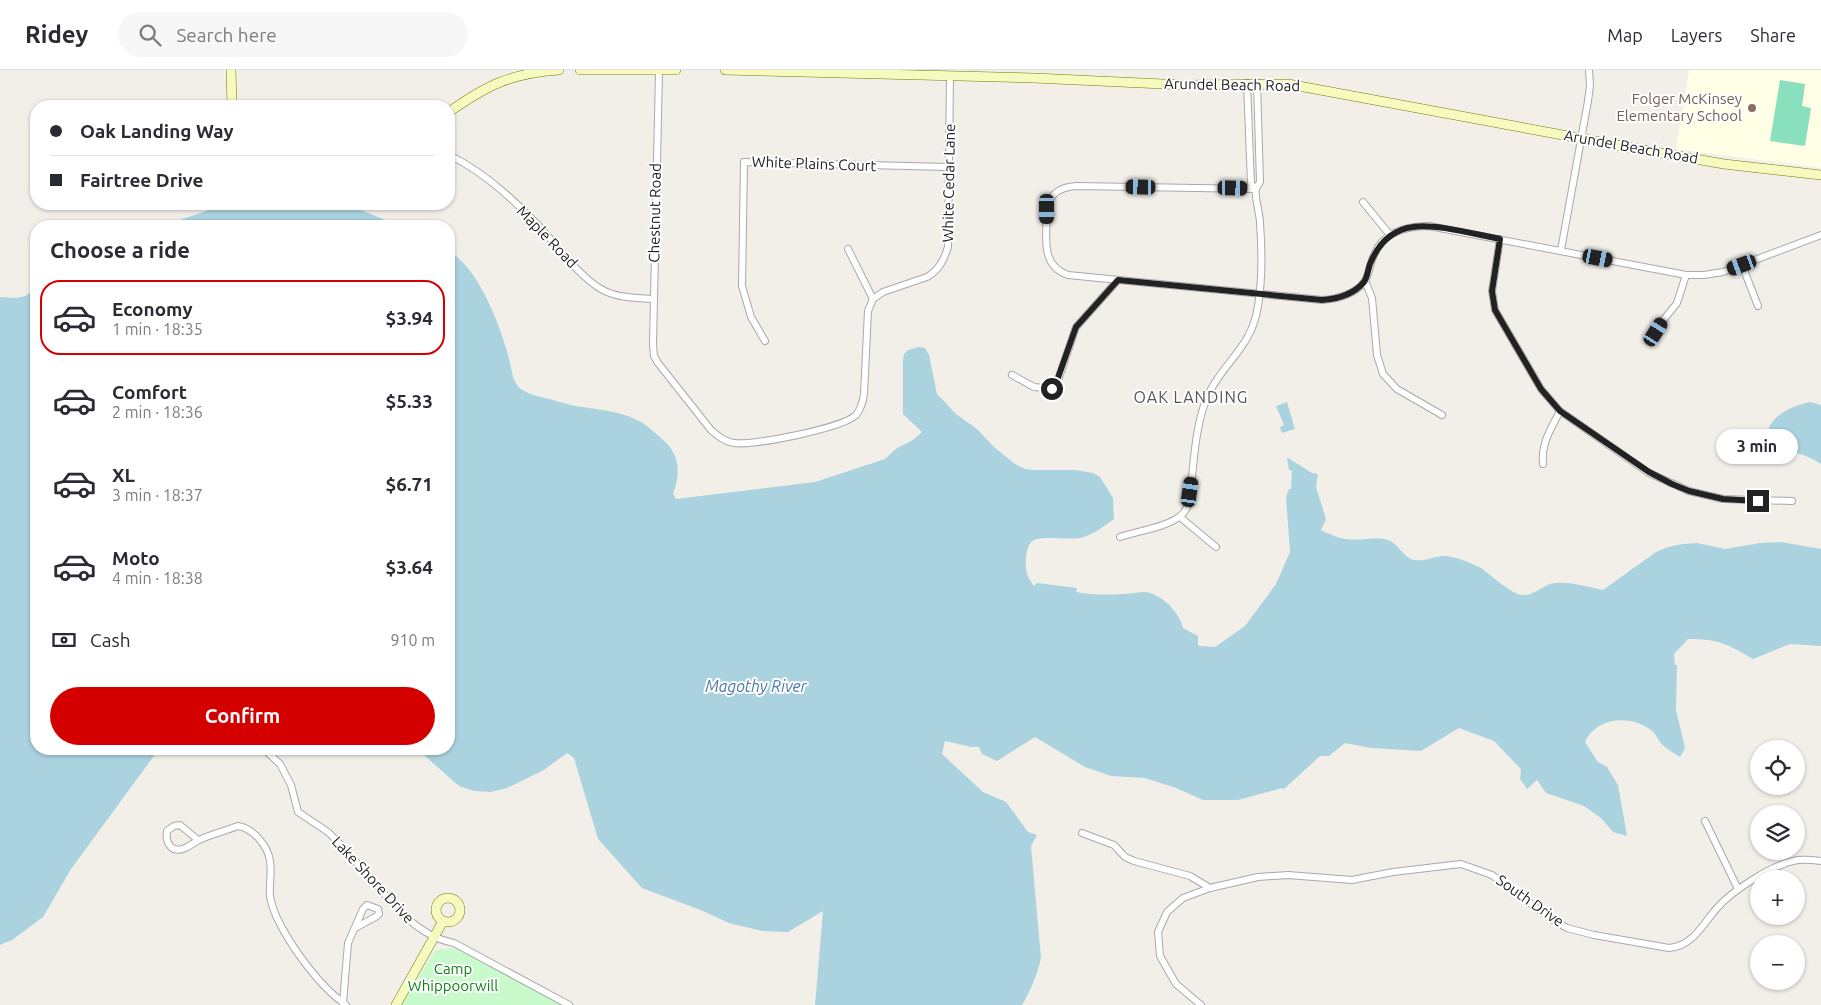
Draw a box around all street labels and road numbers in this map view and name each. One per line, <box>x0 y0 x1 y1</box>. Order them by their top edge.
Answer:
street label: Arundel Beach Road <box>1164 75 1300 94</box>
street label: White Cedar Lane <box>939 123 958 243</box>
street label: Arundel Beach Road <box>1563 126 1700 167</box>
street label: White Plains Court <box>751 153 877 174</box>
street label: Chestnut Road <box>645 163 664 263</box>
street label: Maple Road <box>514 202 581 271</box>
street label: Lake Shore Drive <box>329 833 418 927</box>
street label: South Drive <box>1493 871 1567 930</box>

